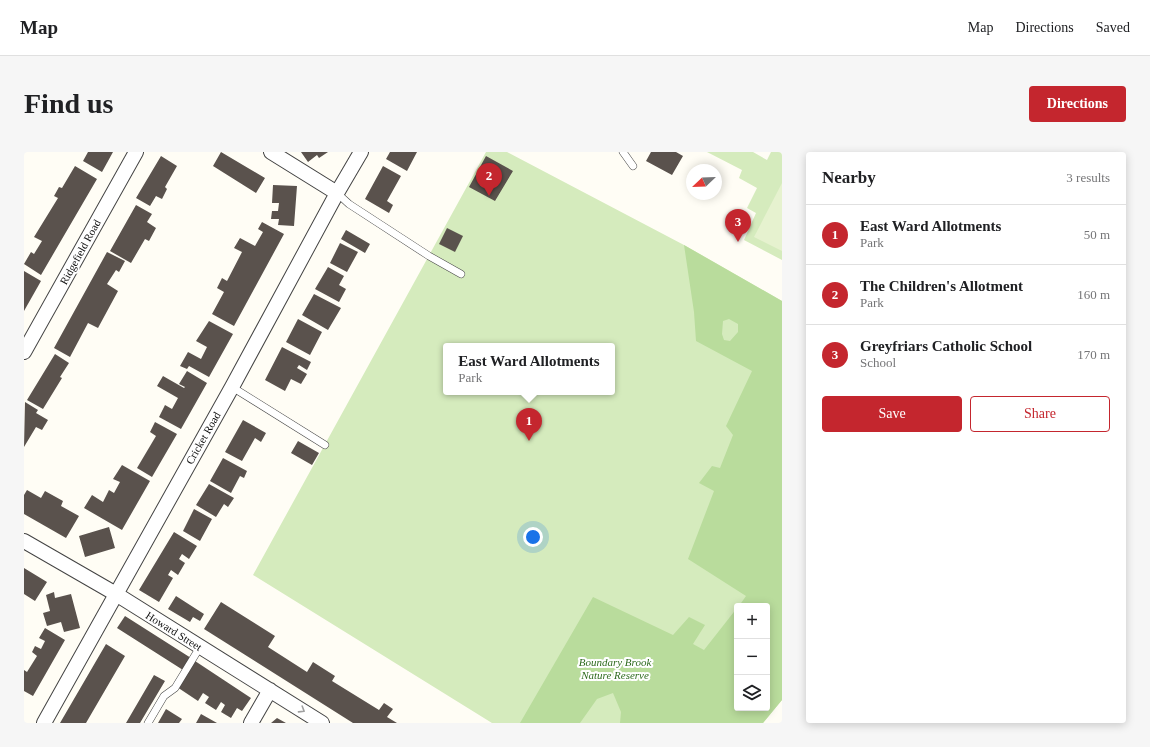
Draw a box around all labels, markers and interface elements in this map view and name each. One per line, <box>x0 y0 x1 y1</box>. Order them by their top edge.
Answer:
text: Map <box>20 17 58 38</box>
text: Map <box>968 20 993 35</box>
text: Directions <box>1015 20 1074 35</box>
text: Saved <box>1096 20 1130 35</box>
button: Directions <box>1029 86 1126 122</box>
text: Find us <box>24 88 114 119</box>
pin: 2 <box>476 163 502 196</box>
north arrow <box>686 164 722 200</box>
text: Nearby <box>822 168 876 187</box>
text: 3 results <box>1066 170 1110 185</box>
pin: 3 <box>725 209 751 242</box>
street label: Ridgefield Road <box>57 217 103 287</box>
text: East Ward Allotments <box>860 218 1001 234</box>
text: 1 <box>832 227 838 242</box>
text: 50 m <box>1084 227 1110 242</box>
text: Park <box>860 235 884 250</box>
text: The Children's Allotment <box>860 278 1023 294</box>
text: 2 <box>832 287 838 302</box>
text: 160 m <box>1077 287 1110 302</box>
text: Park <box>860 295 884 310</box>
text: Greyfriars Catholic School <box>860 338 1032 354</box>
popup <box>443 343 615 395</box>
text: 3 <box>832 347 838 362</box>
text: 170 m <box>1077 347 1110 362</box>
text: East Ward Allotments <box>458 353 600 369</box>
text: School <box>860 355 896 370</box>
text: Park <box>458 370 482 385</box>
button: Save <box>822 396 962 432</box>
button: Share <box>970 396 1110 432</box>
pin: 1 <box>516 408 542 441</box>
street label: Cricket Road <box>183 409 223 466</box>
your location <box>523 527 543 547</box>
map controls <box>734 603 770 711</box>
button: + <box>734 603 770 639</box>
street label: Howard Street <box>144 609 204 653</box>
button: − <box>734 639 770 675</box>
park label: Boundary Brook Nature Reserve <box>579 656 652 681</box>
button: layers <box>734 675 770 711</box>
one-way arrow <box>298 706 305 713</box>

